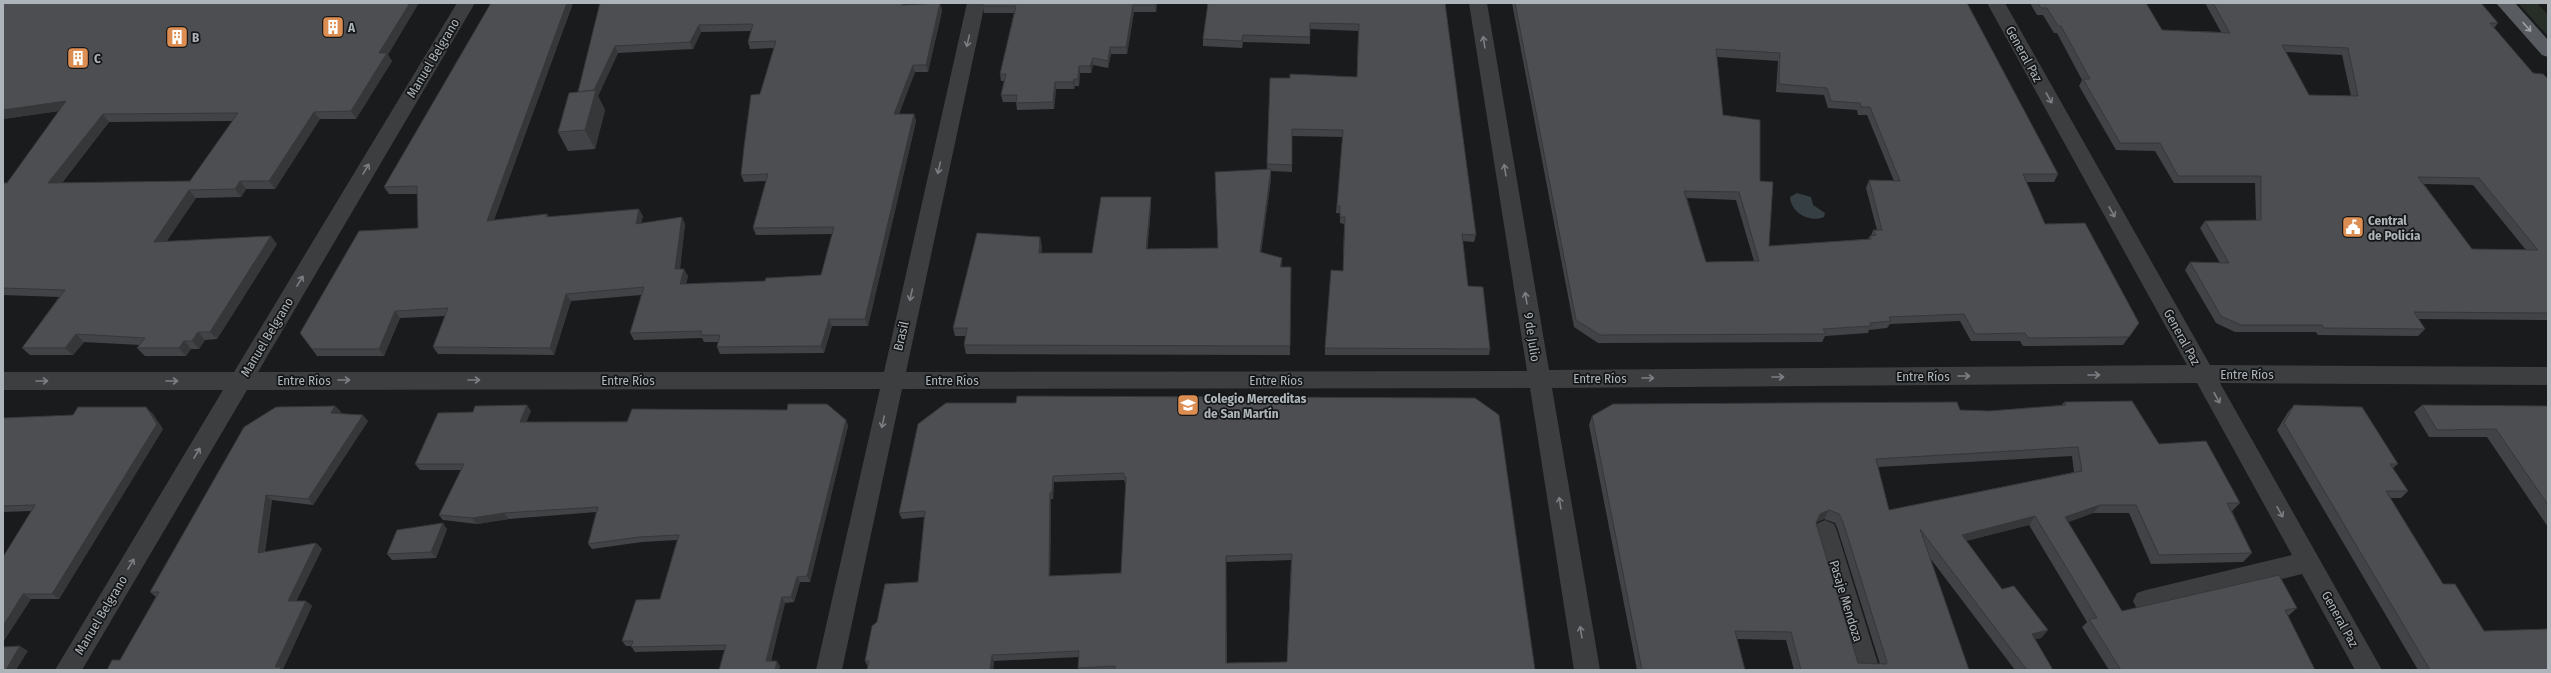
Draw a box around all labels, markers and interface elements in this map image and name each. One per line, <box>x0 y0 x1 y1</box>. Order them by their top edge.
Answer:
building icon: A <box>320 14 346 40</box>
street label: Manuel Belgrano <box>404 16 463 100</box>
place label: A <box>347 20 356 35</box>
one-way arrow <box>2522 22 2531 32</box>
street label: General Paz <box>2002 23 2046 85</box>
building icon: B <box>164 24 190 50</box>
place label: B <box>192 30 199 45</box>
one-way arrow <box>963 34 971 47</box>
one-way arrow <box>1480 36 1488 49</box>
building icon: C <box>65 45 91 71</box>
place label: C <box>94 51 101 66</box>
one-way arrow <box>2045 92 2053 104</box>
one-way arrow <box>935 161 943 174</box>
one-way arrow <box>363 163 371 175</box>
one-way arrow <box>1501 164 1509 177</box>
one-way arrow <box>2109 205 2117 217</box>
place label: Central de Policía <box>2368 213 2421 243</box>
public building icon: Central de Policía <box>2340 214 2366 240</box>
one-way arrow <box>296 275 304 287</box>
one-way arrow <box>906 288 914 301</box>
one-way arrow <box>1522 292 1530 305</box>
street label: Manuel Belgrano <box>238 295 297 379</box>
street label: General Paz <box>2160 306 2204 368</box>
street label: 9 de Julio <box>1521 311 1543 363</box>
street label: Brasil <box>890 319 912 352</box>
street label: Entre Ríos <box>2220 367 2274 382</box>
street label: Entre Ríos <box>1896 369 1950 384</box>
street label: Entre Ríos <box>1573 371 1627 386</box>
one-way arrow <box>2087 371 2100 379</box>
one-way arrow <box>1957 372 1970 380</box>
street label: Entre Ríos <box>277 373 331 388</box>
street label: Entre Ríos <box>601 373 655 388</box>
street label: Entre Ríos <box>925 373 979 388</box>
street label: Entre Ríos <box>1249 373 1303 388</box>
one-way arrow <box>1771 373 1784 381</box>
one-way arrow <box>1641 374 1654 382</box>
one-way arrow <box>337 376 350 384</box>
one-way arrow <box>467 376 480 384</box>
one-way arrow <box>35 377 48 385</box>
one-way arrow <box>165 377 178 385</box>
place label: Colegio Merceditas de San Martín <box>1204 391 1307 421</box>
school or university icon: Colegio Merceditas de San Martín <box>1175 392 1201 418</box>
one-way arrow <box>2213 392 2221 404</box>
one-way arrow <box>878 415 886 428</box>
one-way arrow <box>194 447 202 459</box>
one-way arrow <box>1556 497 1564 510</box>
one-way arrow <box>2277 506 2285 518</box>
one-way arrow <box>127 558 135 570</box>
street label: Pasaje Mendoza <box>1826 558 1866 644</box>
street label: Manuel Belgrano <box>72 573 131 657</box>
street label: General Paz <box>2318 588 2362 650</box>
one-way arrow <box>1577 625 1585 638</box>

